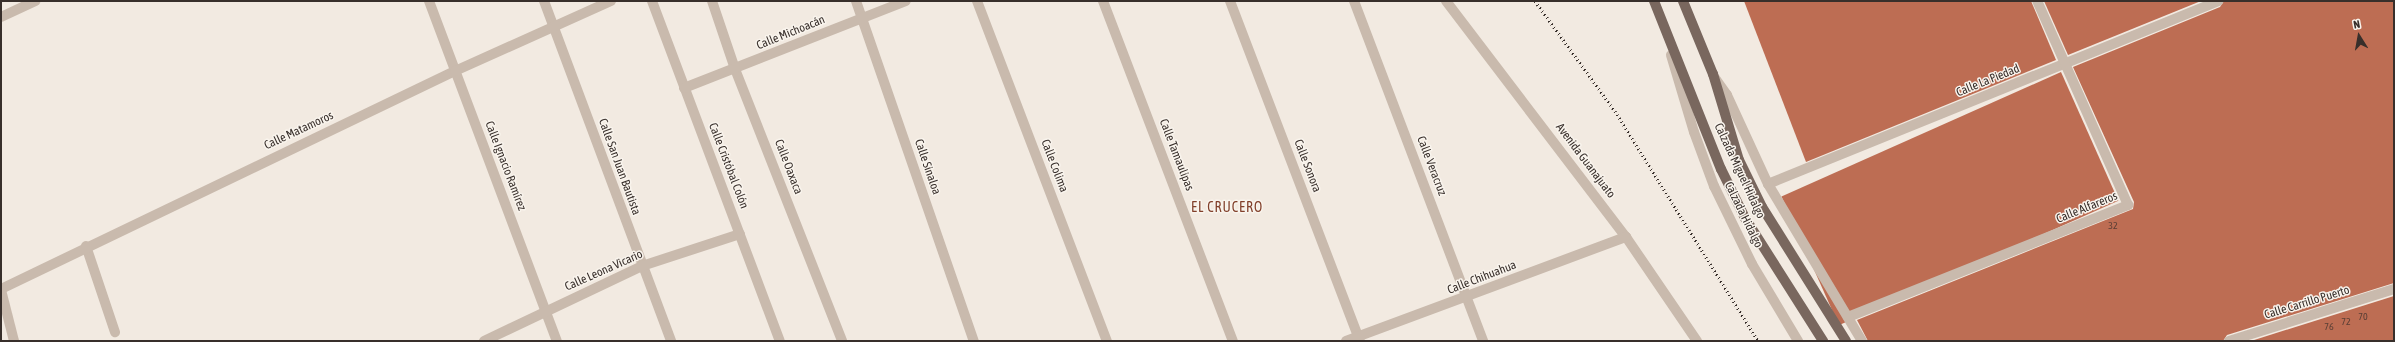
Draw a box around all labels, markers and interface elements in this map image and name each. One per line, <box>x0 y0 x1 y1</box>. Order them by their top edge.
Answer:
street label: Calle Michoacán <box>755 13 827 53</box>
north arrow <box>2339 16 2379 56</box>
text: N <box>2352 18 2361 31</box>
street label: Calle La Piedad <box>1954 62 2022 100</box>
street label: Calle Matamoros <box>262 109 336 153</box>
street label: Calle San Juan Bautista <box>595 117 643 217</box>
street label: Calle Tamaulipas <box>1156 117 1196 193</box>
street label: Calle Ignacio Ramírez <box>481 119 529 213</box>
street label: Calle Cristóbal Colón <box>705 121 751 211</box>
street label: Avenida Guanajuato <box>1552 121 1618 201</box>
street label: Calzada Miguel Hidalgo <box>1711 121 1767 221</box>
street label: Calle Veracruz <box>1413 134 1449 198</box>
street label: Calle Sinaloa <box>911 137 943 197</box>
street label: Calle Oaxaca <box>771 138 805 196</box>
street label: Calle Colima <box>1037 138 1071 194</box>
street label: Calle Sonora <box>1290 138 1324 194</box>
street label: Calzada Hidalgo <box>1721 180 1765 250</box>
street label: Calle Alfareros <box>2054 189 2120 227</box>
district label: EL CRUCERO <box>1191 199 1263 215</box>
house number: 32 <box>2108 220 2118 232</box>
street label: Calle Leona Vicario <box>563 247 645 295</box>
street label: Calle Chihuahua <box>1445 258 1519 298</box>
street label: Calle Carrillo Puerto <box>2263 283 2351 323</box>
house number: 70 <box>2358 311 2368 323</box>
house number: 72 <box>2341 316 2351 328</box>
house number: 76 <box>2324 321 2334 333</box>

